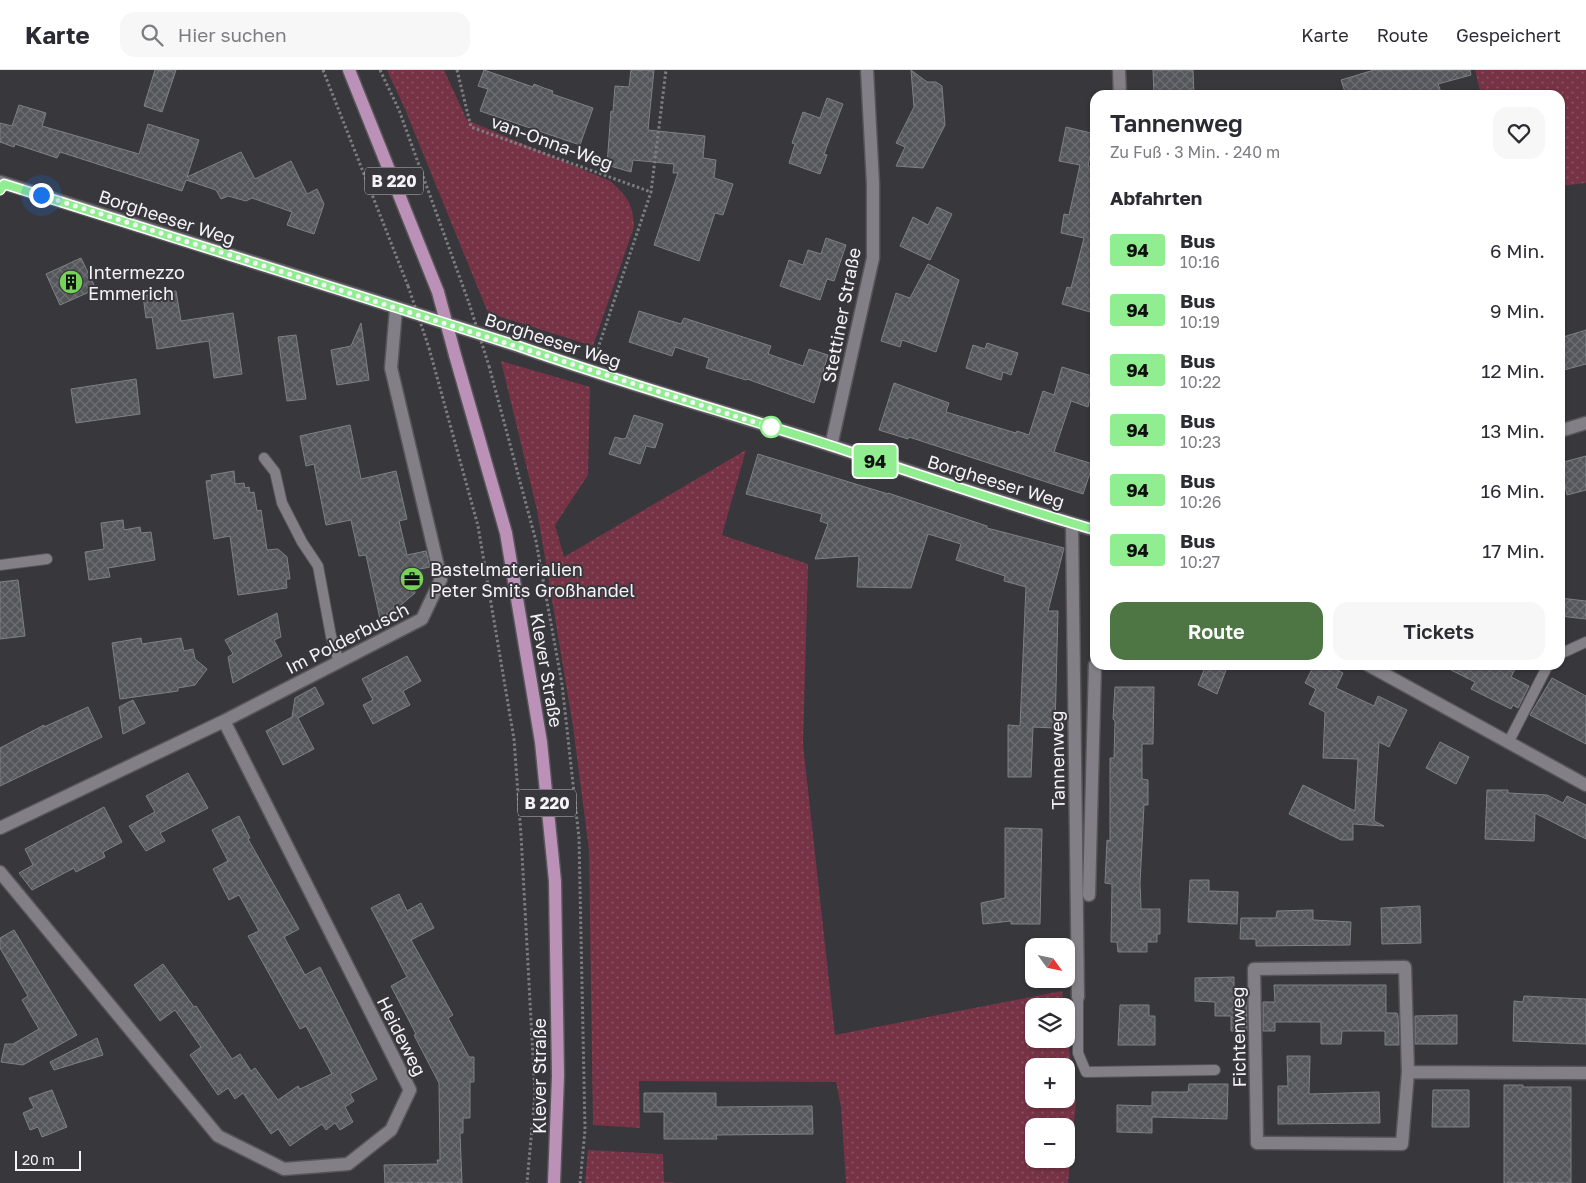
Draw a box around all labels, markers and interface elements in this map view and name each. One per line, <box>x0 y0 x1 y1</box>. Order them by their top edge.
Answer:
search box <box>120 12 470 57</box>
text: Karte <box>25 20 90 49</box>
icon: search <box>138 21 166 49</box>
text: Hier suchen <box>178 23 287 46</box>
text: Karte <box>1301 24 1349 46</box>
text: Route <box>1377 24 1428 46</box>
text: Gespeichert <box>1456 24 1561 46</box>
button: heart <box>1493 107 1545 159</box>
text: Tannenweg <box>1110 108 1243 137</box>
street label: van-Onna-Weg <box>488 110 616 174</box>
text: Zu Fuß · 3 Min. · 240 m <box>1110 142 1280 162</box>
road number: B 220 <box>365 168 423 194</box>
your location <box>29 183 54 208</box>
street label: Borgheeser Weg <box>96 185 238 249</box>
text: Abfahrten <box>1110 186 1202 209</box>
text: Bus <box>1180 229 1215 252</box>
text: 94 <box>1126 239 1149 261</box>
text: 6 Min. <box>1490 239 1545 262</box>
street label: Stettiner Straße <box>817 246 865 384</box>
text: 10:16 <box>1180 252 1220 272</box>
place label: Intermezzo Emmerich <box>88 261 185 304</box>
building icon: Intermezzo Emmerich <box>58 269 84 295</box>
text: Bus <box>1180 289 1215 312</box>
text: 94 <box>1126 299 1149 321</box>
text: 9 Min. <box>1490 299 1545 322</box>
street label: Borgheeser Weg <box>482 308 624 372</box>
text: 10:19 <box>1180 312 1220 332</box>
text: Bus <box>1180 349 1215 372</box>
text: 94 <box>1126 359 1149 381</box>
text: 12 Min. <box>1481 359 1545 382</box>
text: 10:22 <box>1180 372 1221 392</box>
text: Bus <box>1180 409 1215 432</box>
unlabelled marker <box>760 416 782 438</box>
text: 94 <box>1126 419 1149 441</box>
text: 13 Min. <box>1481 419 1545 442</box>
text: 10:23 <box>1180 432 1221 452</box>
line badge: 94 <box>852 445 898 477</box>
text: 94 <box>864 450 886 472</box>
street label: Borgheeser Weg <box>925 450 1067 512</box>
text: Bus <box>1180 469 1215 492</box>
text: 94 <box>1126 479 1149 501</box>
text: 16 Min. <box>1481 479 1545 502</box>
text: 10:26 <box>1180 492 1221 512</box>
text: Bus <box>1180 529 1215 552</box>
text: 94 <box>1126 539 1149 561</box>
text: 17 Min. <box>1482 539 1545 562</box>
text: 10:27 <box>1180 552 1220 572</box>
place label: Bastelmaterialien Peter Smits Großhandel <box>430 558 635 601</box>
office icon: Bastelmaterialien Peter Smits Großhandel <box>399 566 425 592</box>
street label: Im Polderbusch <box>282 598 412 678</box>
button: Route <box>1110 602 1323 660</box>
button: Tickets <box>1333 602 1545 660</box>
street label: Klever Straße <box>526 611 568 729</box>
street label: Tannenweg <box>1045 710 1069 810</box>
road number: B 220 <box>518 790 576 816</box>
north arrow <box>1025 938 1075 988</box>
map controls <box>1025 938 1075 1168</box>
street label: Fichtenweg <box>1226 986 1250 1088</box>
street label: Heideweg <box>373 993 431 1079</box>
button: layers <box>1025 998 1075 1048</box>
street label: Klever Straße <box>528 1018 550 1134</box>
button: + <box>1025 1058 1075 1108</box>
button: − <box>1025 1118 1075 1168</box>
scale bar <box>15 1148 81 1171</box>
text: 20 m <box>22 1151 55 1168</box>

